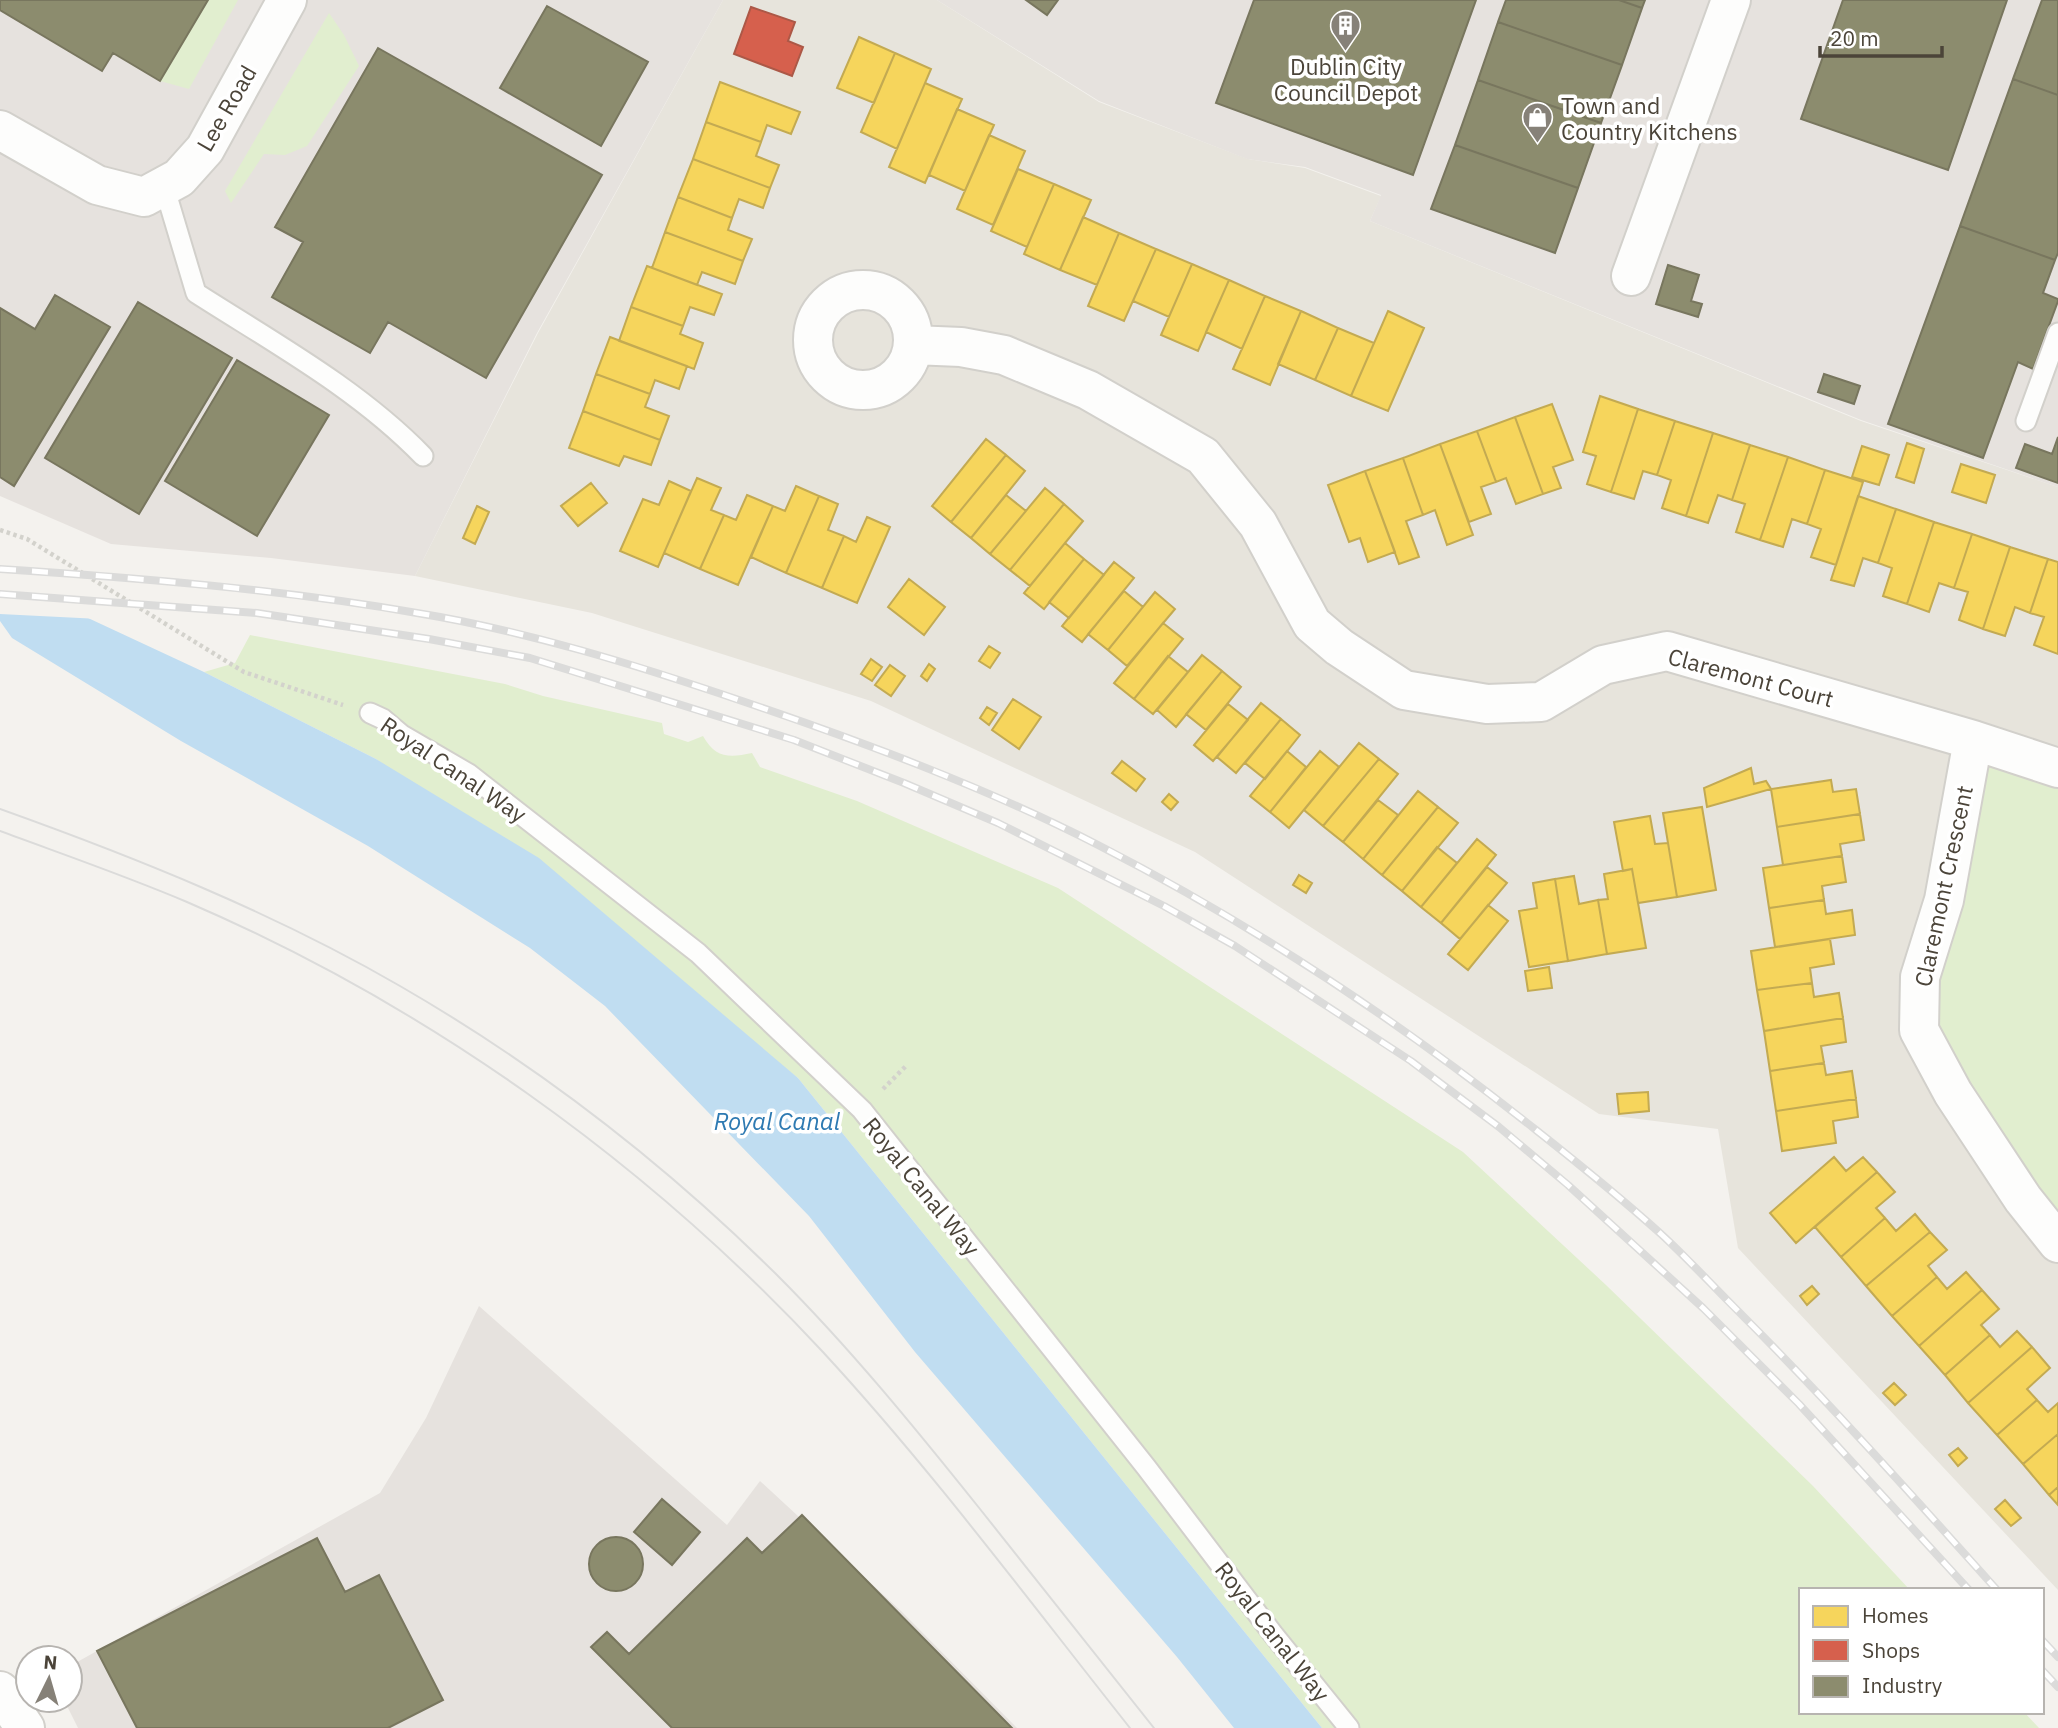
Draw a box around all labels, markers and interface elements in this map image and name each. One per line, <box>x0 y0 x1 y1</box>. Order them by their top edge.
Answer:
building icon: Dublin City Council Depot <box>1329 8 1363 52</box>
scale bar <box>1820 14 1942 58</box>
text: 20 m <box>1830 24 1879 52</box>
place label: Dublin City Council Depot <box>1274 51 1418 107</box>
street label: Lee Road <box>189 59 263 157</box>
place label: Town and Country Kitchens <box>1561 90 1738 146</box>
shop icon: Town and Country Kitchens <box>1521 101 1555 145</box>
street label: Claremont Court <box>1665 640 1837 714</box>
street label: Royal Canal Way <box>375 709 533 829</box>
street label: Claremont Crescent <box>1907 783 1979 989</box>
water label: Royal Canal <box>714 1105 841 1137</box>
street label: Royal Canal Way <box>857 1111 987 1262</box>
street label: Royal Canal Way <box>1209 1555 1337 1708</box>
legend <box>1799 1588 2044 1714</box>
text: Homes <box>1862 1601 1929 1629</box>
text: Shops <box>1862 1636 1920 1664</box>
north arrow <box>14 1644 84 1714</box>
text: N <box>43 1650 58 1675</box>
text: Industry <box>1862 1671 1943 1699</box>

